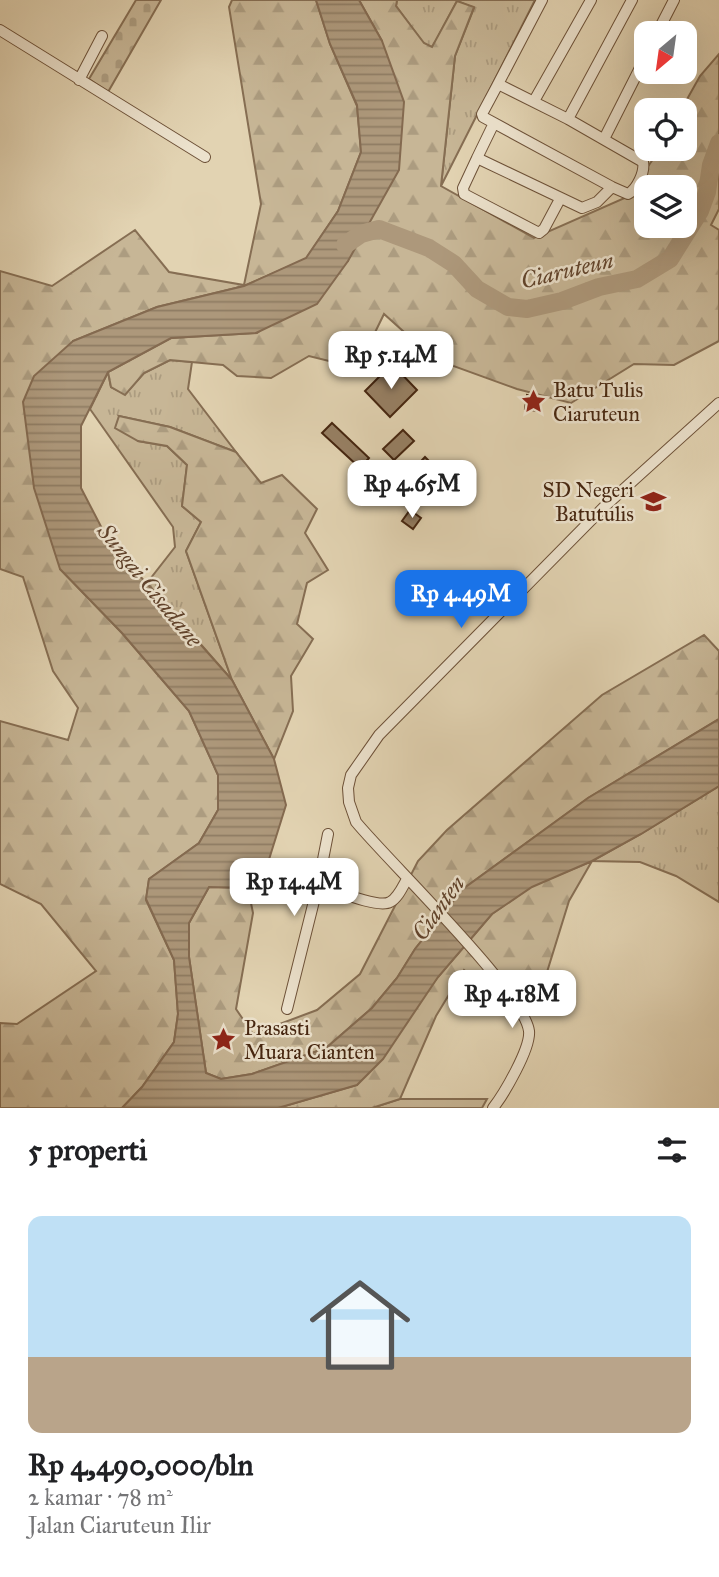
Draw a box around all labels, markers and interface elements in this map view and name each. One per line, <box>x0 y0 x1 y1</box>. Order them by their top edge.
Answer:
north arrow <box>634 21 696 84</box>
map controls <box>634 21 697 238</box>
button: locate <box>634 98 697 161</box>
button: layers <box>634 175 697 238</box>
water label: Ciaruteun <box>518 246 616 294</box>
pin: Rp 5.14M <box>319 332 463 391</box>
text: Rp 5.14M <box>344 340 438 368</box>
place label: Batu Tulis Ciaruteun <box>553 377 643 427</box>
place icon: Batu Tulis Ciaruteun <box>519 388 547 416</box>
pin: Rp 4.65M <box>340 461 484 520</box>
text: Rp 4.65M <box>364 469 460 497</box>
place label: SD Negeri Batutulis <box>542 477 634 527</box>
school or university icon: SD Negeri Batutulis <box>640 488 668 516</box>
water label: Sungai Cisadane <box>91 517 209 653</box>
pin: Rp 4.49M <box>389 570 533 630</box>
text: Rp 4.49M <box>411 579 511 607</box>
pin: Rp 14.4M <box>222 858 366 918</box>
text: Rp 14.4M <box>246 867 342 895</box>
water label: Cianten <box>405 870 471 946</box>
pin: Rp 4.18M <box>440 970 584 1030</box>
text: Rp 4.18M <box>464 979 560 1007</box>
place label: Prasasti Muara Cianten <box>244 1015 375 1065</box>
place icon: Prasasti Muara Cianten <box>210 1026 238 1054</box>
icon: filters <box>653 1131 691 1169</box>
text: 5 properti <box>28 1132 147 1168</box>
icon: home <box>297 1262 423 1388</box>
text: Rp 4,490,000/bln <box>28 1447 254 1483</box>
text: 2 kamar · 78 m² <box>28 1483 173 1511</box>
text: Jalan Ciaruteun Ilir <box>28 1511 211 1539</box>

